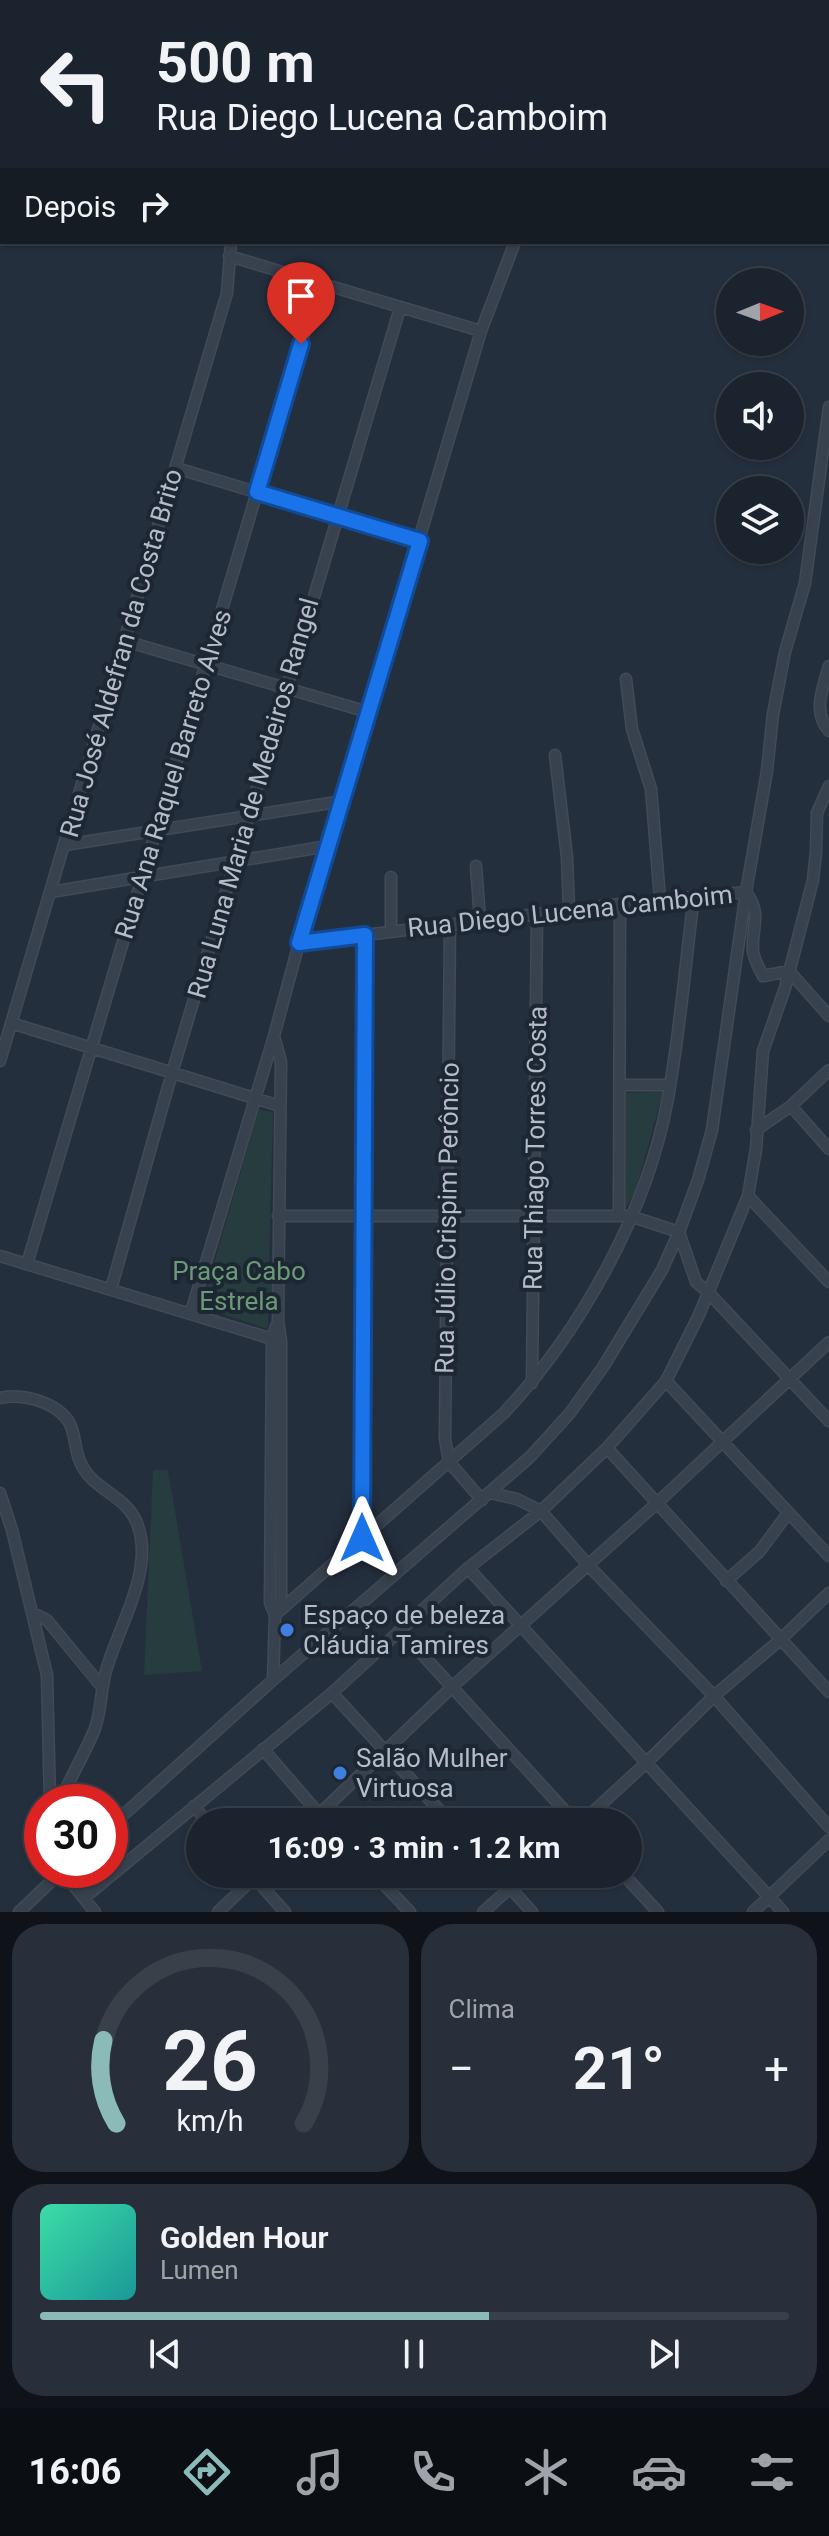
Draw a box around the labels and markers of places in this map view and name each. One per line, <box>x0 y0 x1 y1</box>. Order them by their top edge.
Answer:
pin <box>267 262 335 344</box>
place label: Espaço de beleza Cláudia Tamires <box>303 1600 505 1660</box>
marker: Espaço de beleza Cláudia Tamires <box>278 1621 296 1639</box>
place label: Salão Mulher Virtuosa <box>356 1743 508 1803</box>
marker: Salão Mulher Virtuosa <box>331 1764 349 1782</box>

